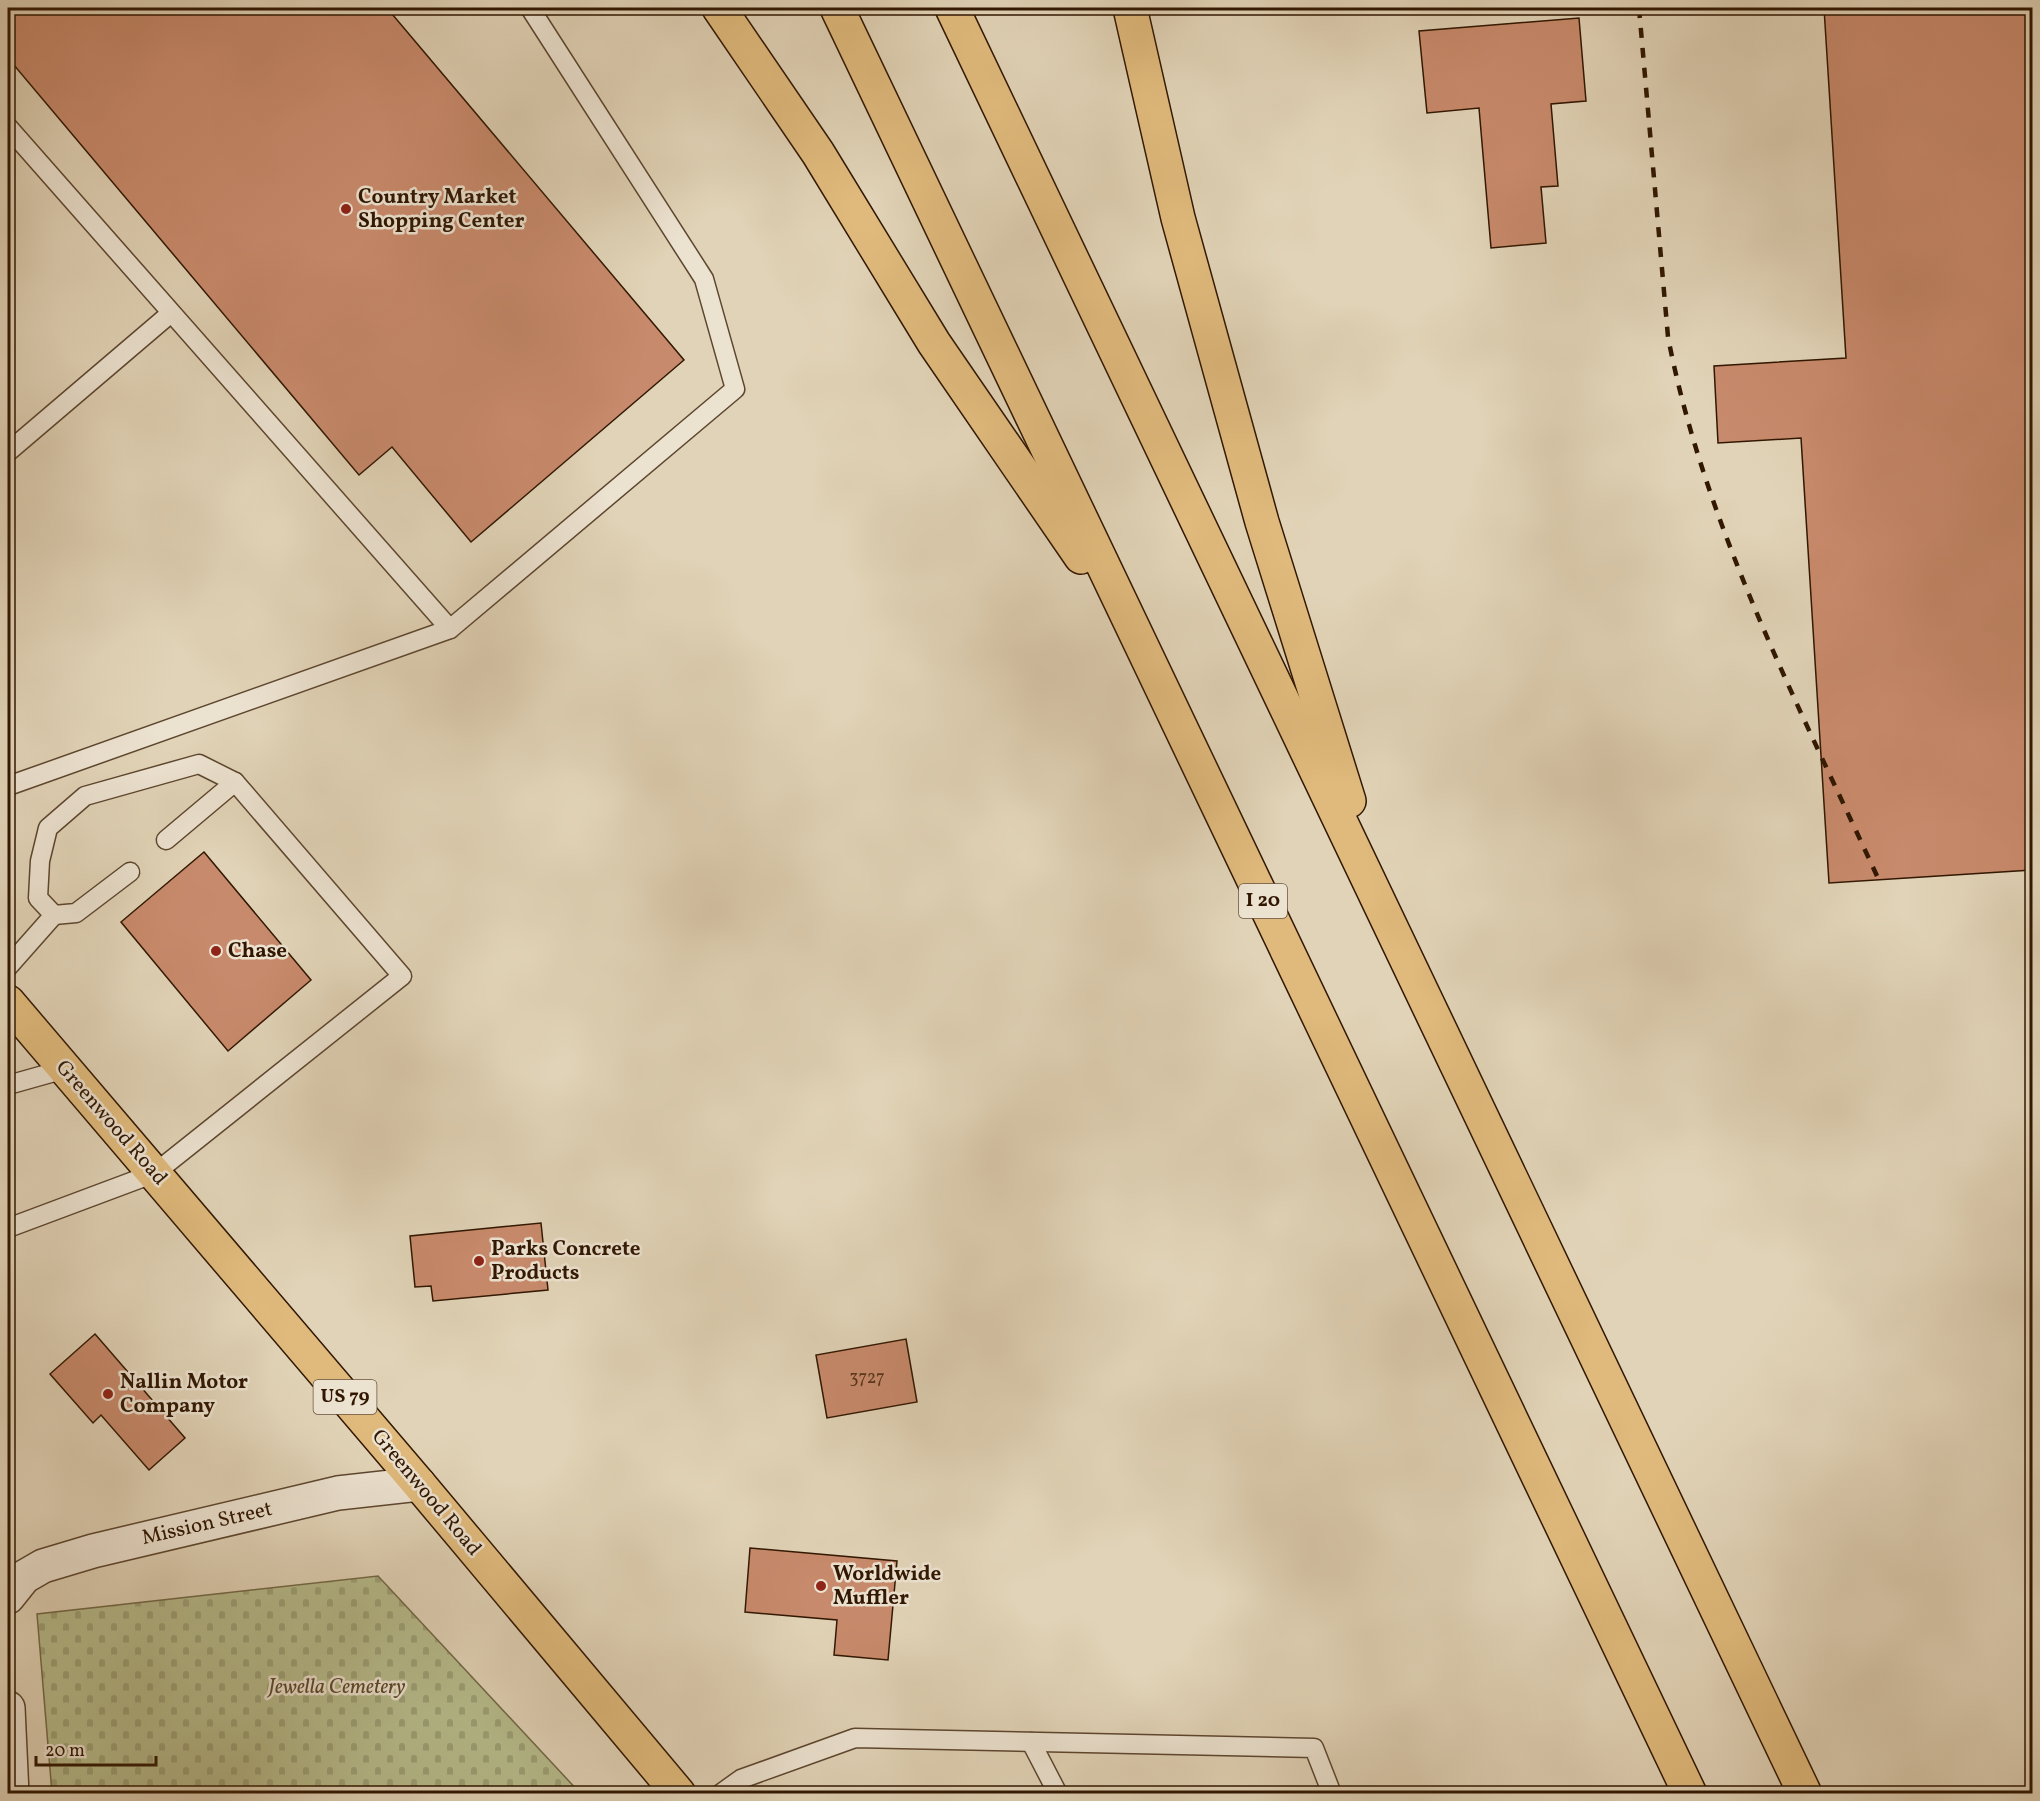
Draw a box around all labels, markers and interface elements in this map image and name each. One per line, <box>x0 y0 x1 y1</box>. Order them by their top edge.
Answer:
place label: Country Market Shopping Center <box>358 183 524 236</box>
marker: Country Market Shopping Center <box>339 202 353 216</box>
road number: I 20 <box>1239 884 1287 918</box>
place label: Chase <box>228 937 287 966</box>
marker: Chase <box>209 944 223 958</box>
street label: Greenwood Road <box>48 1054 174 1192</box>
place label: Parks Concrete Products <box>491 1235 640 1288</box>
marker: Parks Concrete Products <box>472 1254 486 1268</box>
house number: 3727 <box>849 1366 885 1391</box>
place label: Nallin Motor Company <box>120 1368 248 1421</box>
road number: US 79 <box>314 1380 376 1414</box>
marker: Nallin Motor Company <box>101 1387 115 1401</box>
street label: Greenwood Road <box>364 1423 488 1563</box>
street label: Mission Street <box>139 1495 275 1553</box>
place label: Worldwide Muffler <box>833 1560 941 1613</box>
marker: Worldwide Muffler <box>814 1579 828 1593</box>
park label: Jewella Cemetery <box>267 1673 406 1702</box>
scale bar <box>36 1729 156 1767</box>
text: 20 m <box>45 1739 85 1764</box>

